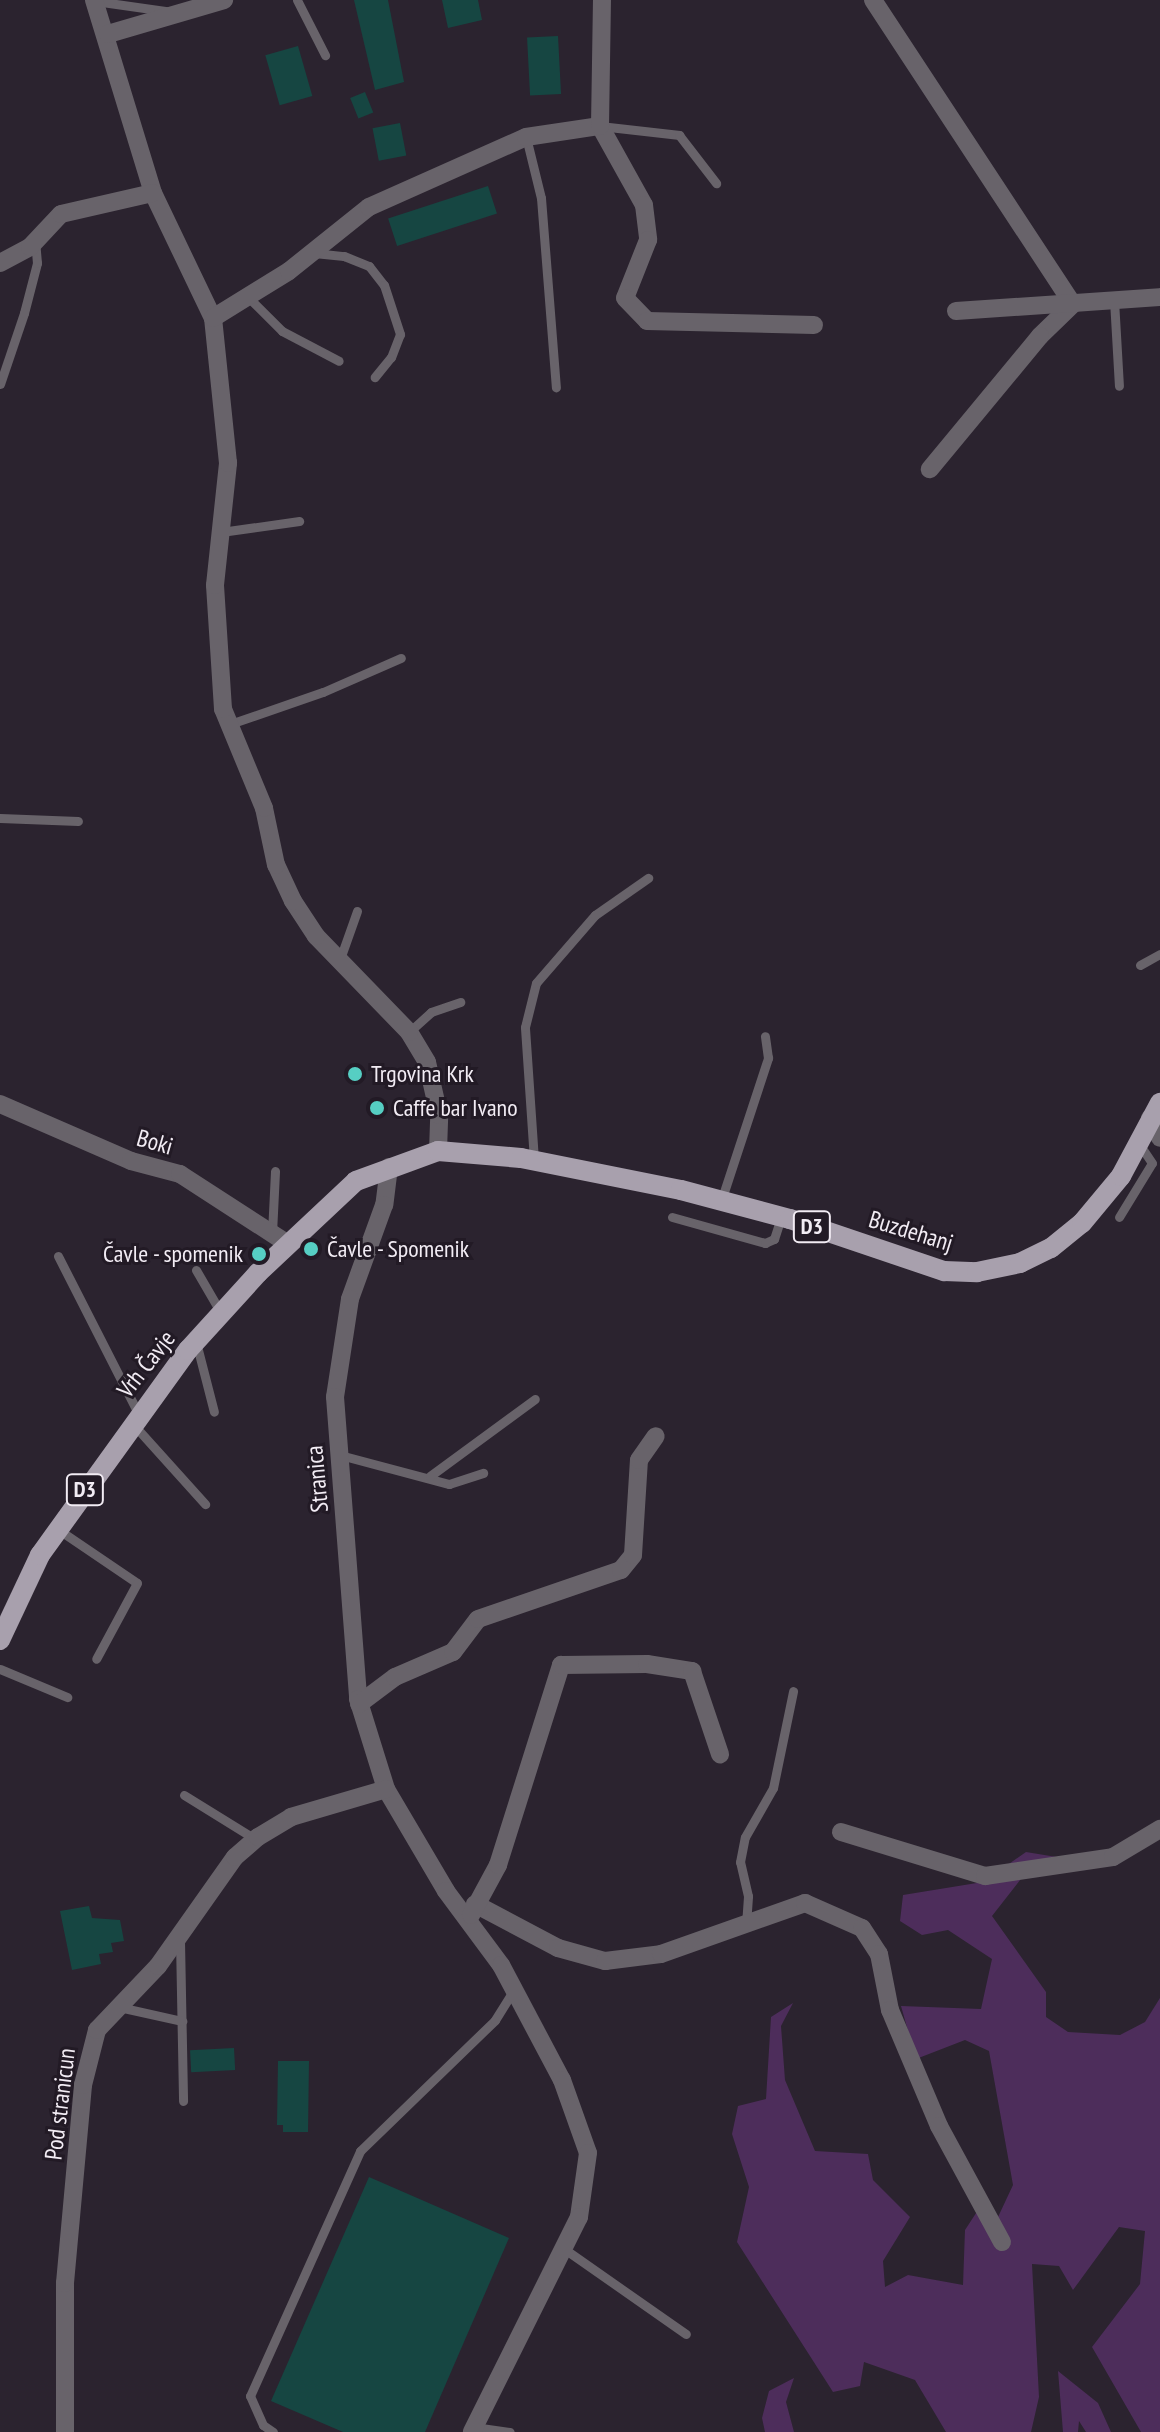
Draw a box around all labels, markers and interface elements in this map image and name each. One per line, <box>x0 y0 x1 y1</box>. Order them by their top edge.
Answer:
place label: Trgovina Krk <box>371 1060 474 1088</box>
marker: Trgovina Krk <box>346 1065 364 1083</box>
place label: Caffe bar Ivano <box>393 1094 518 1122</box>
marker: Caffe bar Ivano <box>368 1099 386 1117</box>
street label: Boki <box>134 1123 176 1161</box>
street label: Buzdehanj <box>865 1205 957 1257</box>
road number: D3 <box>792 1209 832 1245</box>
place label: Čavle - Spomenik <box>327 1235 471 1263</box>
place label: Čavle - spomenik <box>101 1240 243 1268</box>
marker: Čavle - Spomenik <box>302 1240 320 1258</box>
marker: Čavle - spomenik <box>250 1245 268 1263</box>
street label: Vrh Čavje <box>111 1325 181 1403</box>
street label: Stranica <box>300 1444 334 1514</box>
road number: D3 <box>65 1472 105 1508</box>
street label: Pod stranicun <box>39 2047 81 2161</box>

